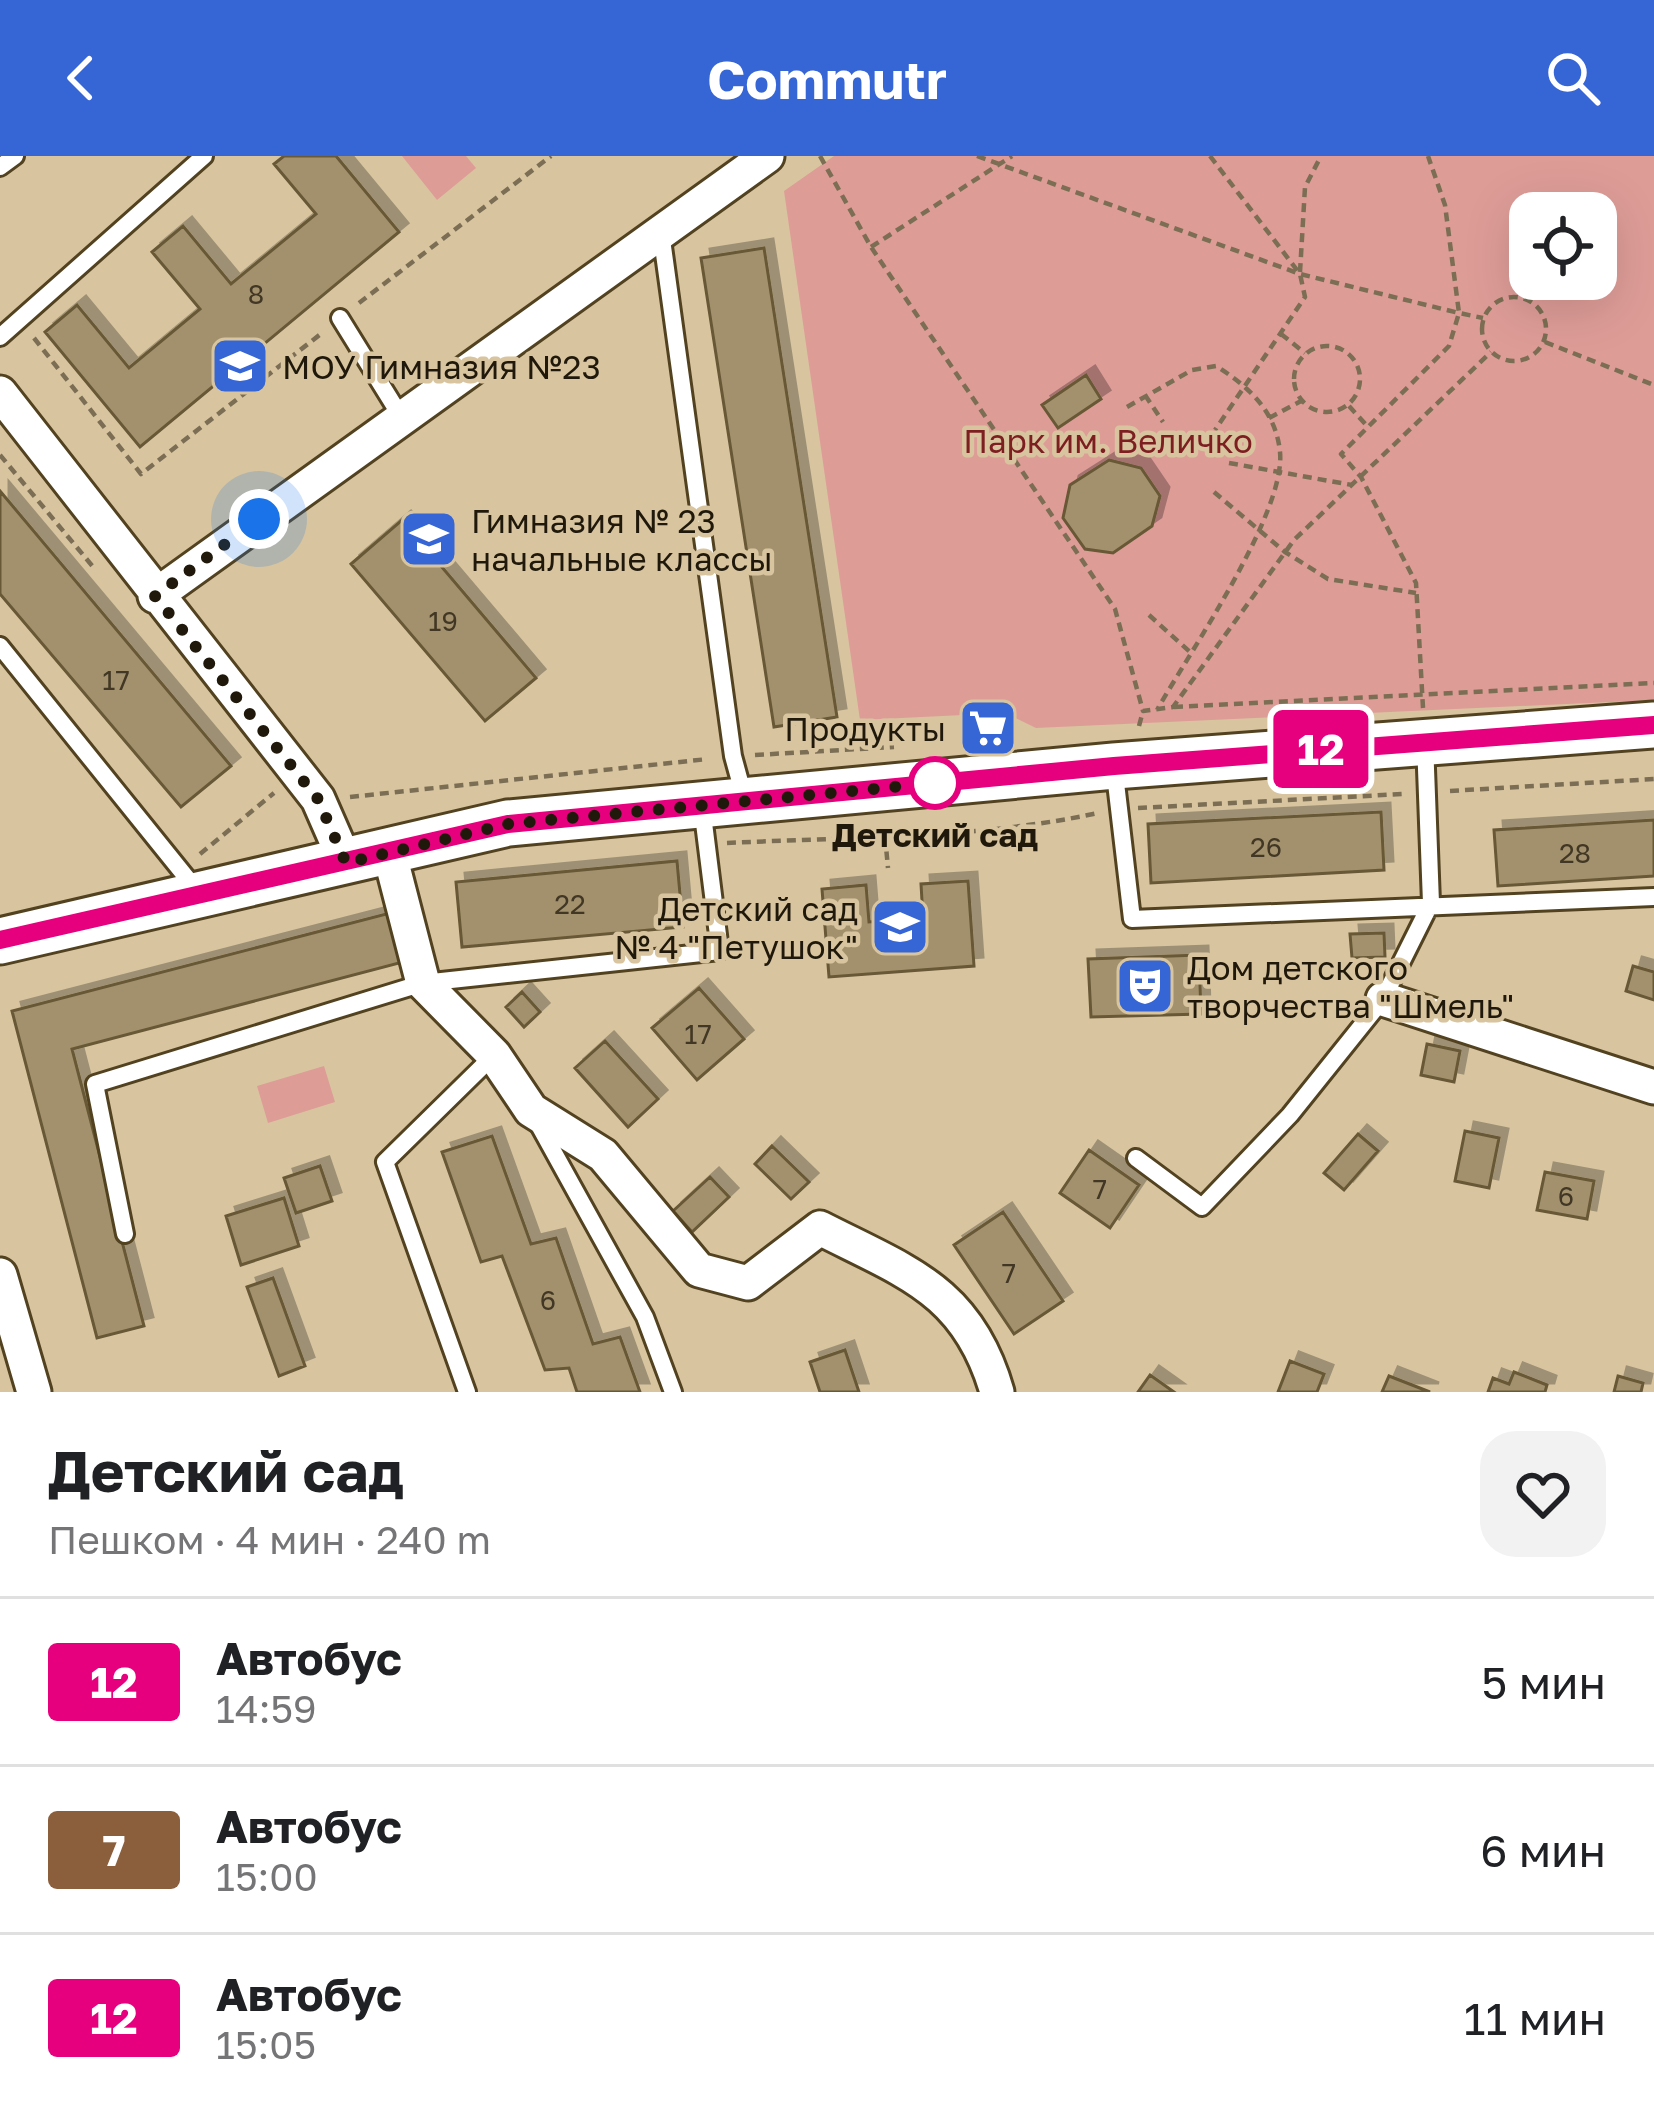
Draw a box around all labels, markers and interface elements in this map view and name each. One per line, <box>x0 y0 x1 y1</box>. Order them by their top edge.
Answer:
icon: back <box>48 45 114 111</box>
icon: search <box>1540 45 1606 111</box>
text: Commutr <box>707 46 947 111</box>
map controls <box>1509 192 1617 300</box>
button: locate <box>1509 192 1617 300</box>
house number: 8 <box>248 278 264 310</box>
school or university icon: МОУ Гимназия №23 <box>209 335 271 397</box>
place label: МОУ Гимназия №23 <box>282 347 601 386</box>
park label: Парк им. Величко <box>963 421 1253 460</box>
your location <box>229 489 289 549</box>
place label: Гимназия № 23 начальные классы <box>471 501 773 578</box>
school or university icon: Гимназия № 23 начальные классы <box>398 508 460 570</box>
house number: 19 <box>428 605 458 637</box>
house number: 17 <box>102 664 130 696</box>
supermarket icon: Продукты <box>957 697 1019 759</box>
place label: Продукты <box>784 709 946 748</box>
line badge: 12 <box>1267 710 1375 788</box>
text: 12 <box>1297 724 1345 774</box>
marker: Детский сад <box>910 758 960 808</box>
place label: Детский сад <box>832 815 1038 854</box>
house number: 26 <box>1250 831 1282 863</box>
house number: 28 <box>1559 837 1591 869</box>
house number: 22 <box>554 888 586 920</box>
place label: Детский сад № 4 "Петушок" <box>614 889 858 966</box>
school or university icon: Детский сад № 4 "Петушок" <box>869 896 931 958</box>
place label: Дом детского творчества "Шмель" <box>1187 948 1514 1025</box>
theatre icon: Дом детского творчества "Шмель" <box>1114 955 1176 1017</box>
house number: 17 <box>684 1018 712 1050</box>
house number: 7 <box>1093 1173 1107 1205</box>
house number: 6 <box>1558 1180 1574 1212</box>
house number: 7 <box>1002 1257 1016 1289</box>
house number: 6 <box>540 1284 556 1316</box>
button: heart <box>1480 1431 1606 1557</box>
text: Детский сад <box>48 1436 404 1505</box>
text: Пешком · 4 мин · 240 m <box>48 1516 491 1563</box>
text: Автобус <box>216 1631 402 1685</box>
text: 5 мин <box>1481 1655 1606 1709</box>
text: 12 <box>90 1657 138 1707</box>
text: 14:59 <box>216 1685 317 1732</box>
text: Автобус <box>216 1799 402 1853</box>
text: 6 мин <box>1480 1823 1606 1877</box>
text: 7 <box>103 1825 125 1875</box>
text: 15:00 <box>216 1853 318 1900</box>
text: Автобус <box>216 1967 402 2021</box>
text: 11 мин <box>1464 1991 1606 2045</box>
text: 12 <box>90 1993 138 2043</box>
text: 15:05 <box>216 2021 316 2068</box>

